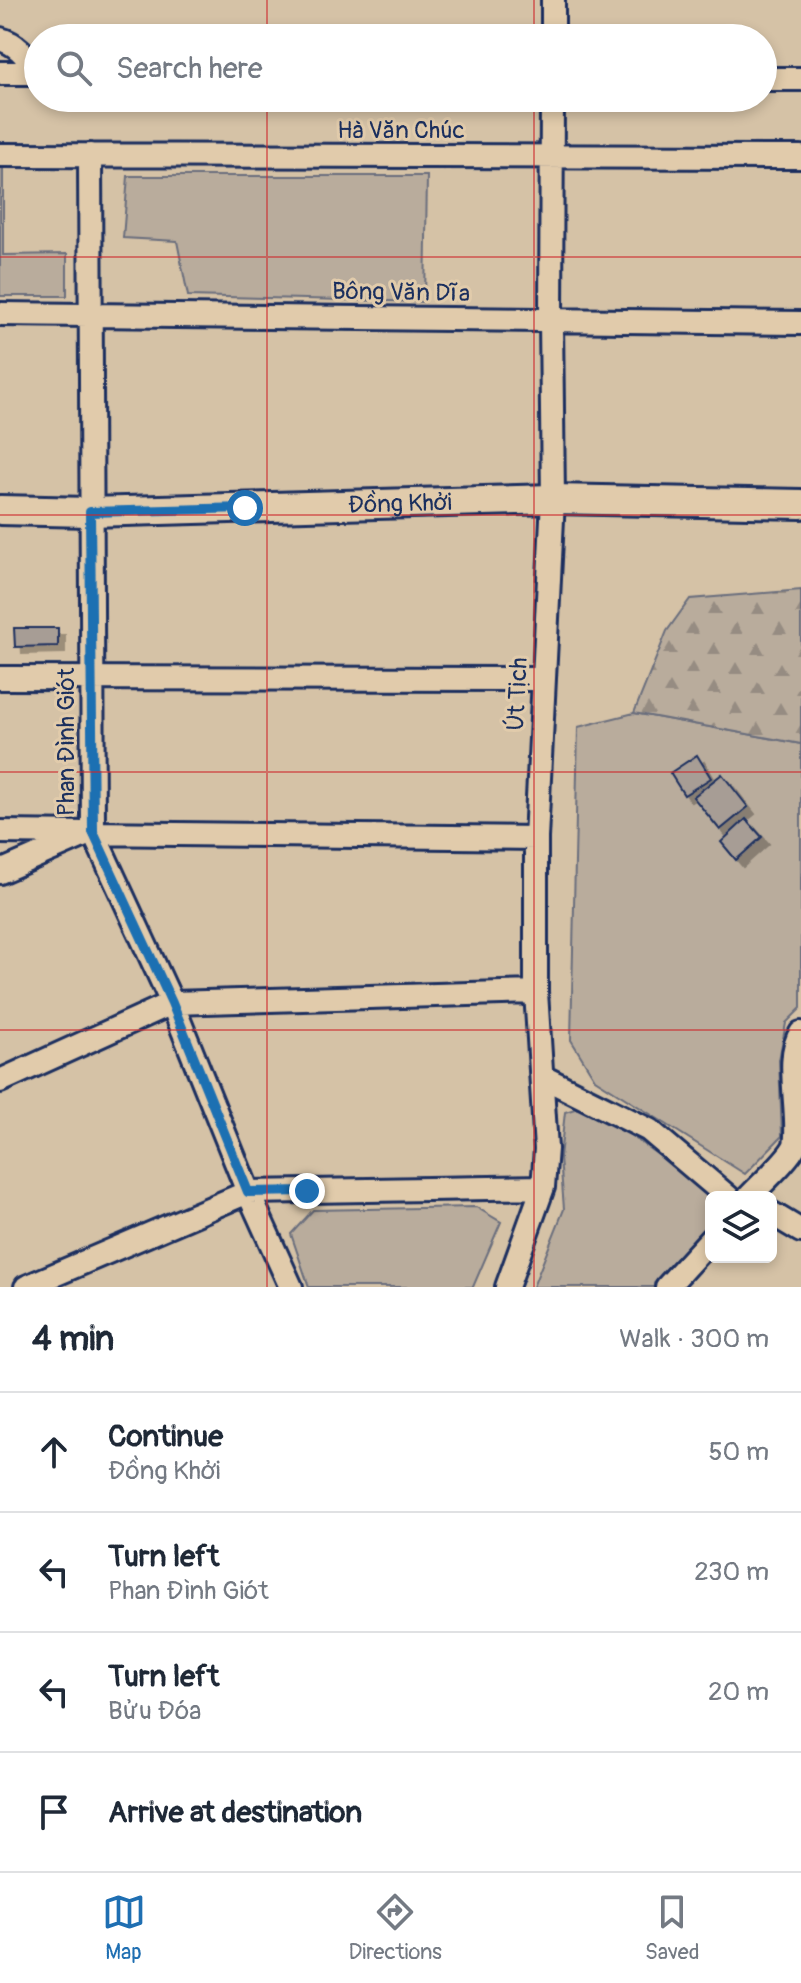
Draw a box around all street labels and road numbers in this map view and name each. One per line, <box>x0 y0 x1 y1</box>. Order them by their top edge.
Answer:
street label: Hà Văn Chúc <box>337 116 465 145</box>
street label: Bông Văn Dĩa <box>332 277 470 308</box>
street label: Đồng Khởi <box>348 488 452 520</box>
street label: Út Tịch <box>501 657 534 731</box>
street label: Phan Đình Giót <box>52 667 81 816</box>

